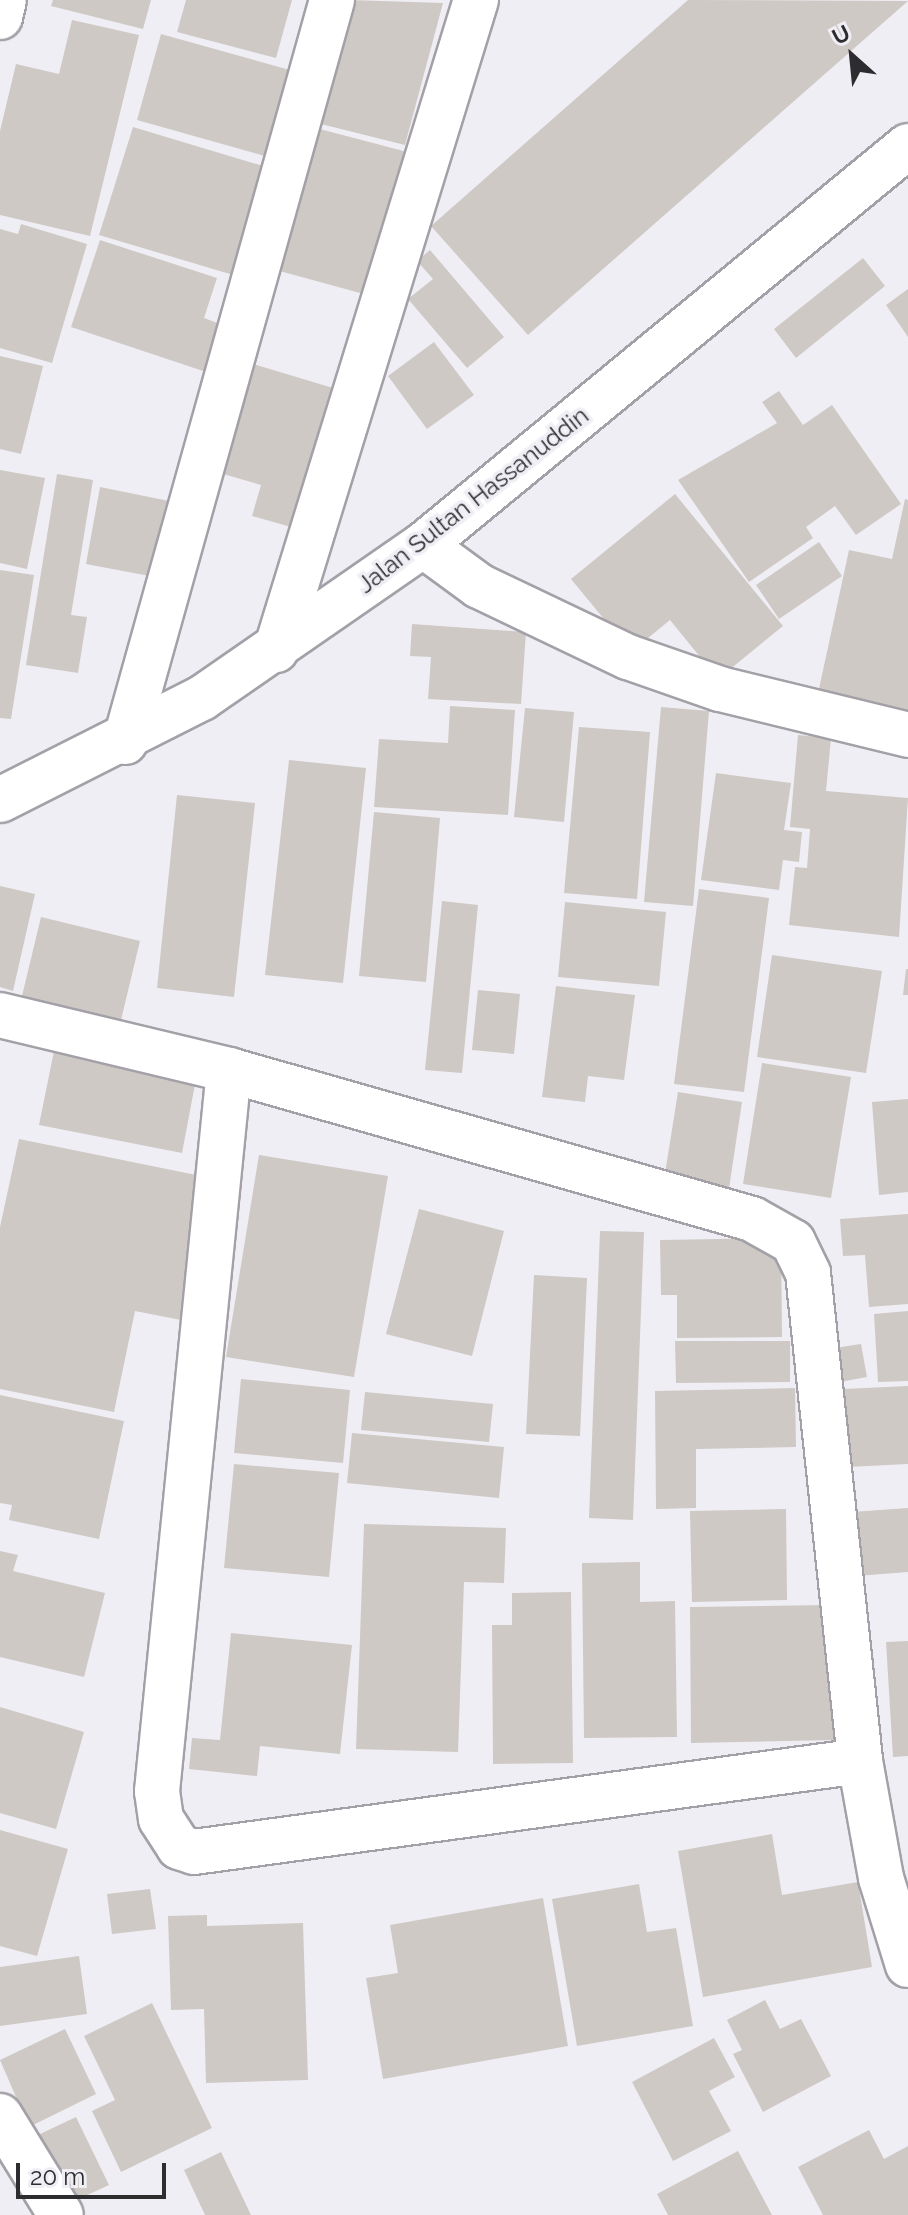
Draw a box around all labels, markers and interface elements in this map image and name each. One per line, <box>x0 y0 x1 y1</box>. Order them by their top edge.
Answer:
north arrow <box>812 16 892 96</box>
text: U <box>828 19 854 50</box>
street label: Jalan Sultan Hassanuddin <box>352 401 594 599</box>
scale bar <box>20 2147 170 2197</box>
text: 20 m <box>30 2162 85 2191</box>

